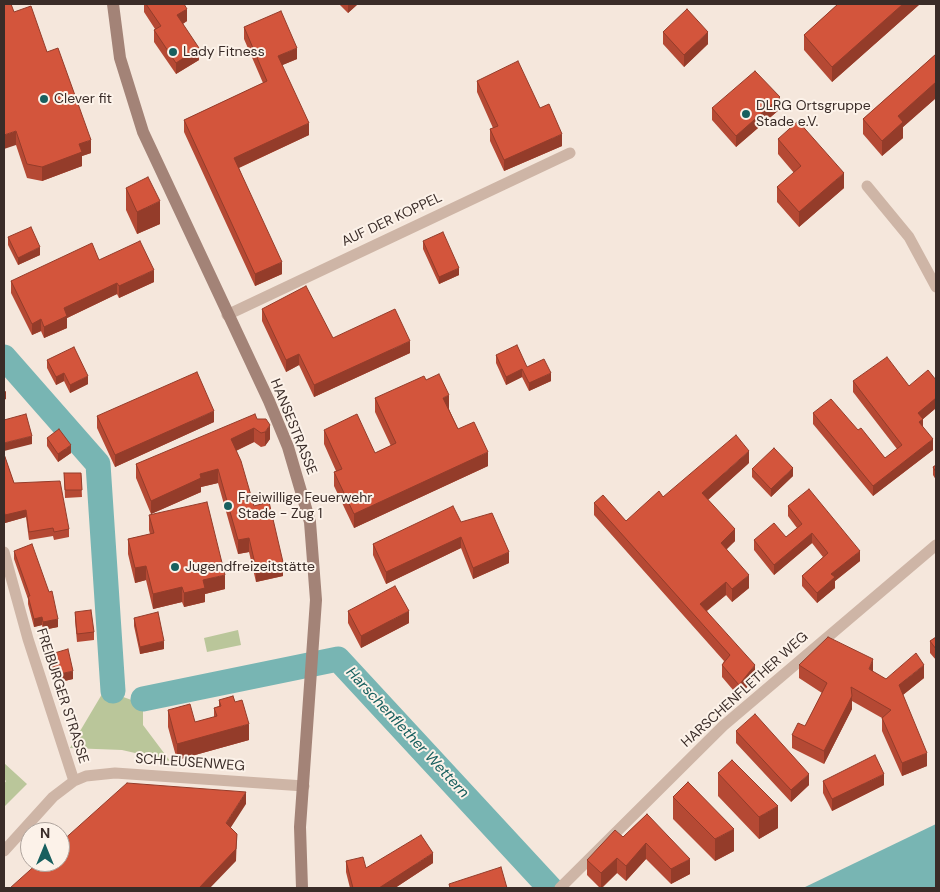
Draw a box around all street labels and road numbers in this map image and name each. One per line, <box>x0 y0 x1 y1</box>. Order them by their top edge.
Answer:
street label: AUF DER KOPPEL <box>339 189 445 251</box>
street label: HANSESTRASSE <box>266 377 320 477</box>
street label: FREIBURGER STRASSE <box>32 626 92 766</box>
street label: HARSCHENFLETHER WEG <box>678 629 812 751</box>
street label: SCHLEUSENWEG <box>135 751 245 775</box>

